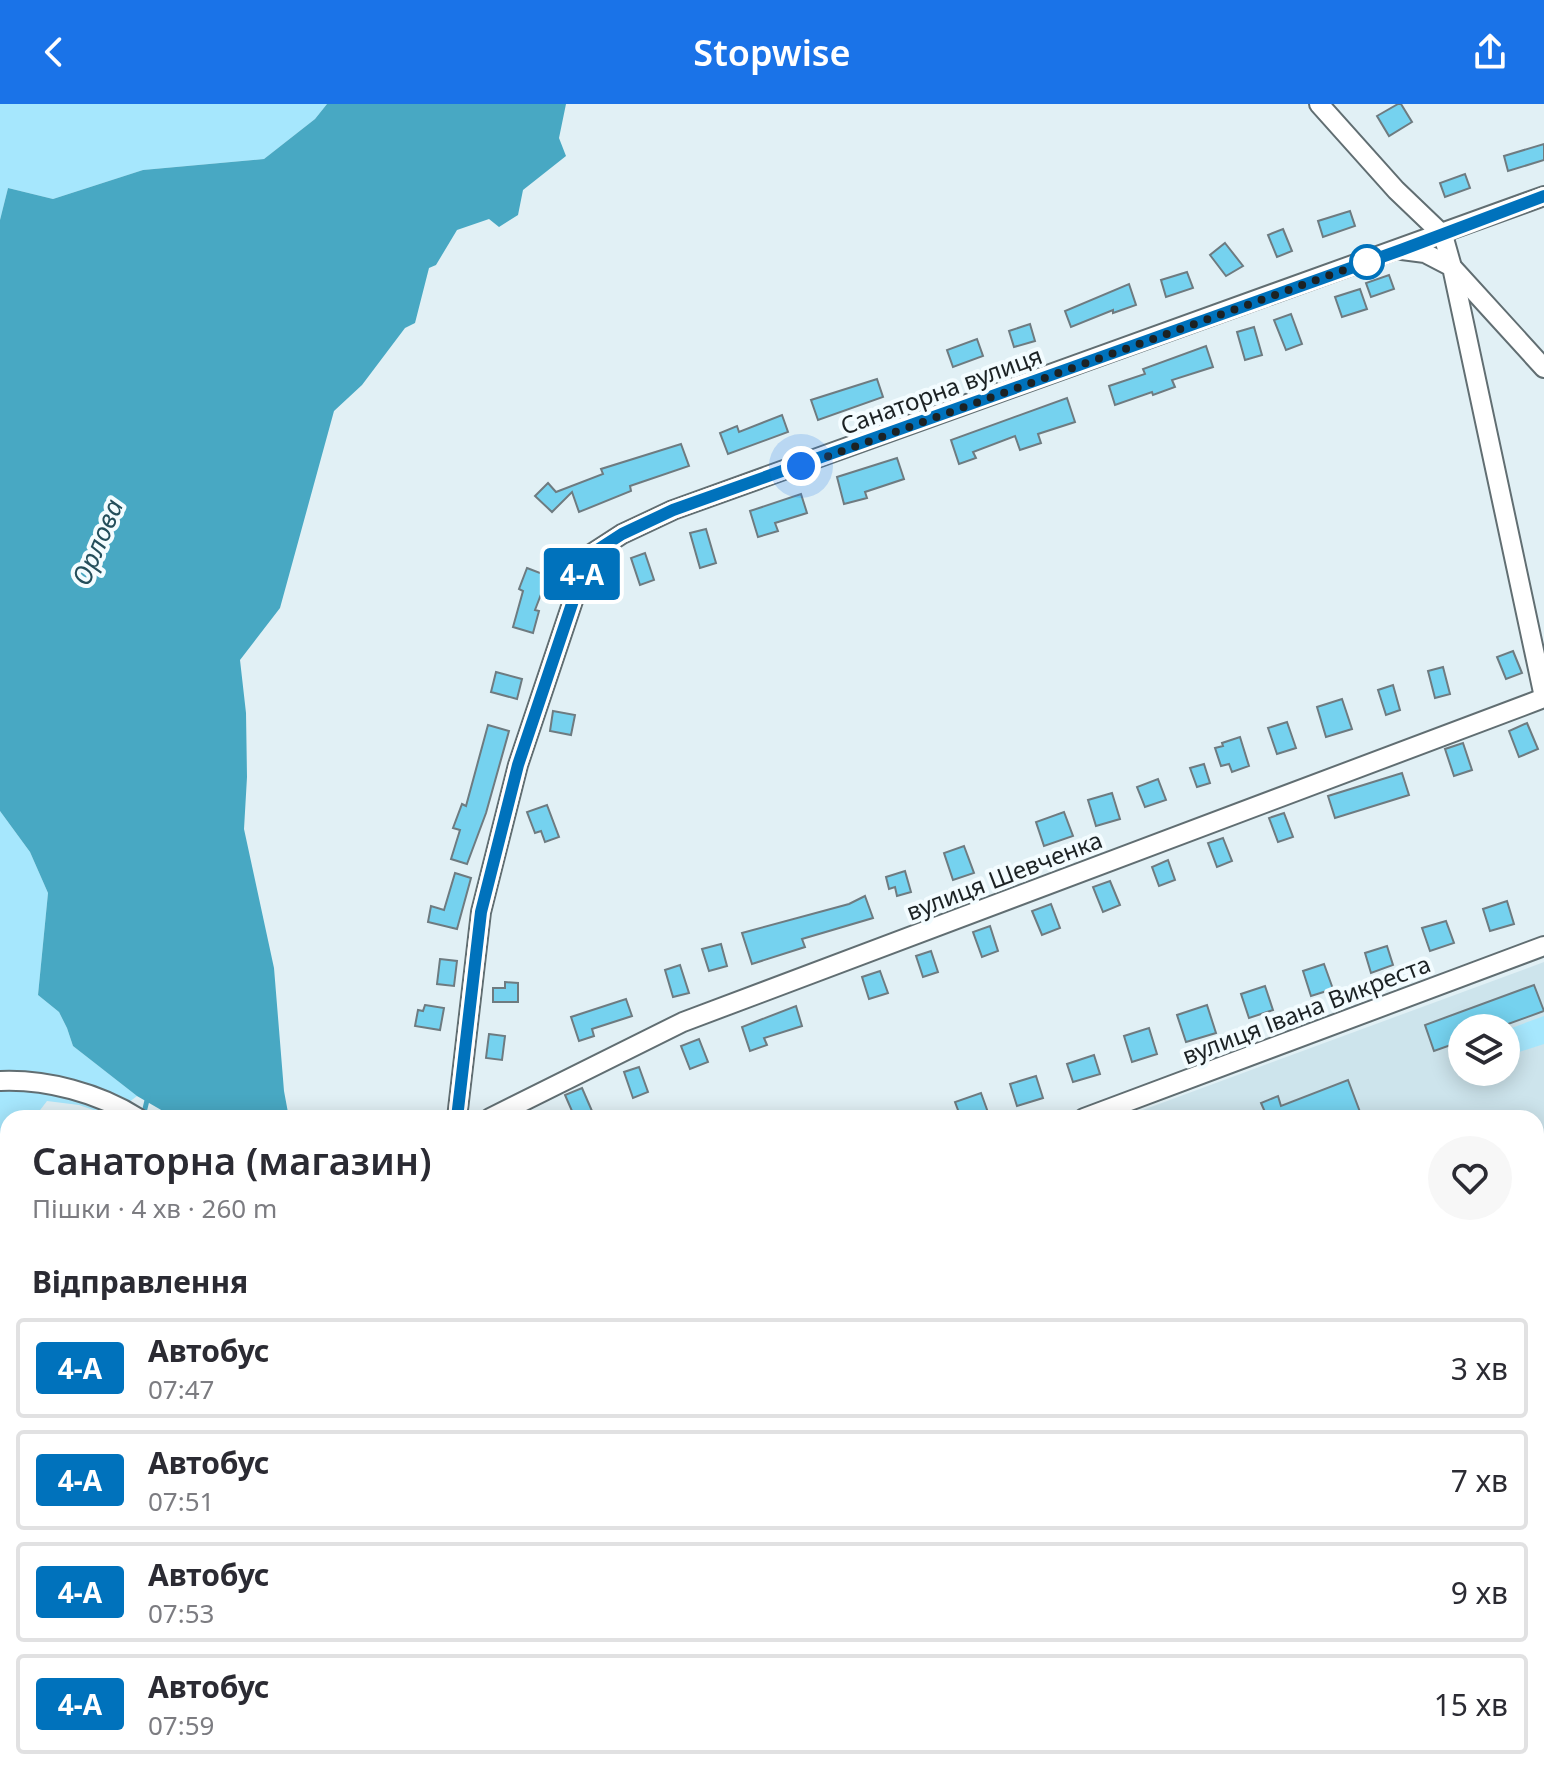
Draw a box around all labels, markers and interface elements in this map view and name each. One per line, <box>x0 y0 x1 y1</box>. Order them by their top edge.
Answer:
text: Stopwise <box>693 28 851 77</box>
icon: back <box>32 30 76 74</box>
icon: share <box>1468 30 1512 74</box>
unlabelled marker <box>1350 245 1384 279</box>
street label: Санаторна вулиця <box>836 338 1046 442</box>
your location <box>781 446 821 486</box>
water label: Орлова <box>63 493 131 591</box>
line badge: 4-А <box>536 548 628 600</box>
text: 4-А <box>560 555 604 593</box>
street label: вулиця Шевченка <box>901 822 1107 928</box>
street label: вулиця Івана Викреста <box>1177 946 1435 1072</box>
map controls <box>1448 1014 1520 1086</box>
button: layers <box>1448 1014 1520 1086</box>
text: Санаторна (магазин) <box>32 1134 432 1186</box>
button: heart <box>1428 1136 1512 1220</box>
text: Пішки · 4 хв · 260 m <box>32 1190 277 1226</box>
text: Відправлення <box>32 1261 248 1302</box>
text: Автобус <box>148 1330 270 1371</box>
text: 3 хв <box>1451 1348 1508 1389</box>
text: 4-А <box>58 1349 102 1387</box>
text: 07:47 <box>148 1371 214 1407</box>
text: Автобус <box>148 1442 270 1483</box>
text: 7 хв <box>1451 1460 1508 1501</box>
text: 4-А <box>58 1461 102 1499</box>
text: 07:51 <box>148 1483 214 1519</box>
text: Автобус <box>148 1554 270 1595</box>
text: 9 хв <box>1451 1572 1508 1613</box>
text: 4-А <box>58 1573 102 1611</box>
text: 07:53 <box>148 1595 214 1631</box>
text: Автобус <box>148 1666 270 1707</box>
text: 15 хв <box>1434 1684 1508 1725</box>
text: 4-А <box>58 1685 102 1723</box>
text: 07:59 <box>148 1707 214 1743</box>

